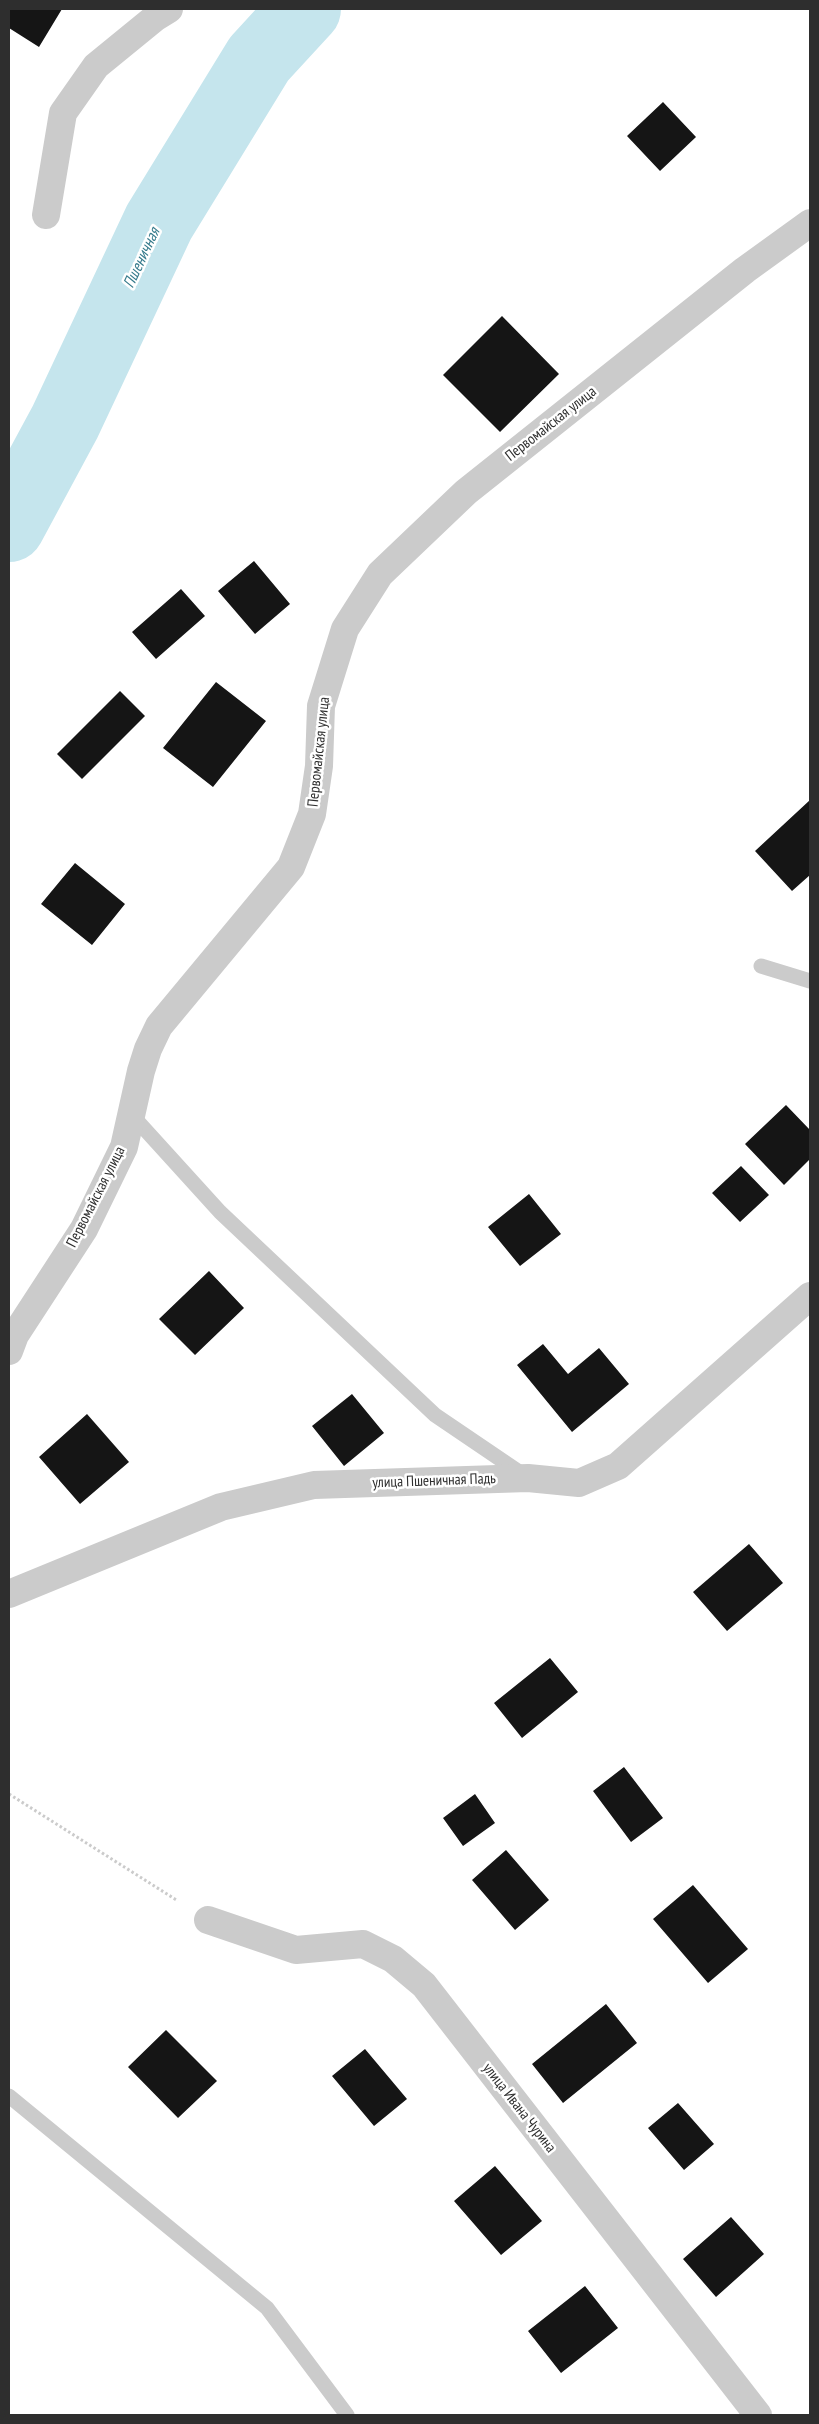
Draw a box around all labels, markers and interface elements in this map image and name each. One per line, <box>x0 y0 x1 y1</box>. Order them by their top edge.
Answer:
water label: Пшеничная <box>120 225 164 291</box>
street label: Первомайская улица <box>502 383 600 465</box>
street label: Первомайская улица <box>304 696 334 808</box>
street label: Первомайская улица <box>63 1144 129 1250</box>
street label: улица Пшеничная Падь <box>372 1470 496 1492</box>
street label: улица Ивана Чурина <box>479 2060 559 2156</box>

